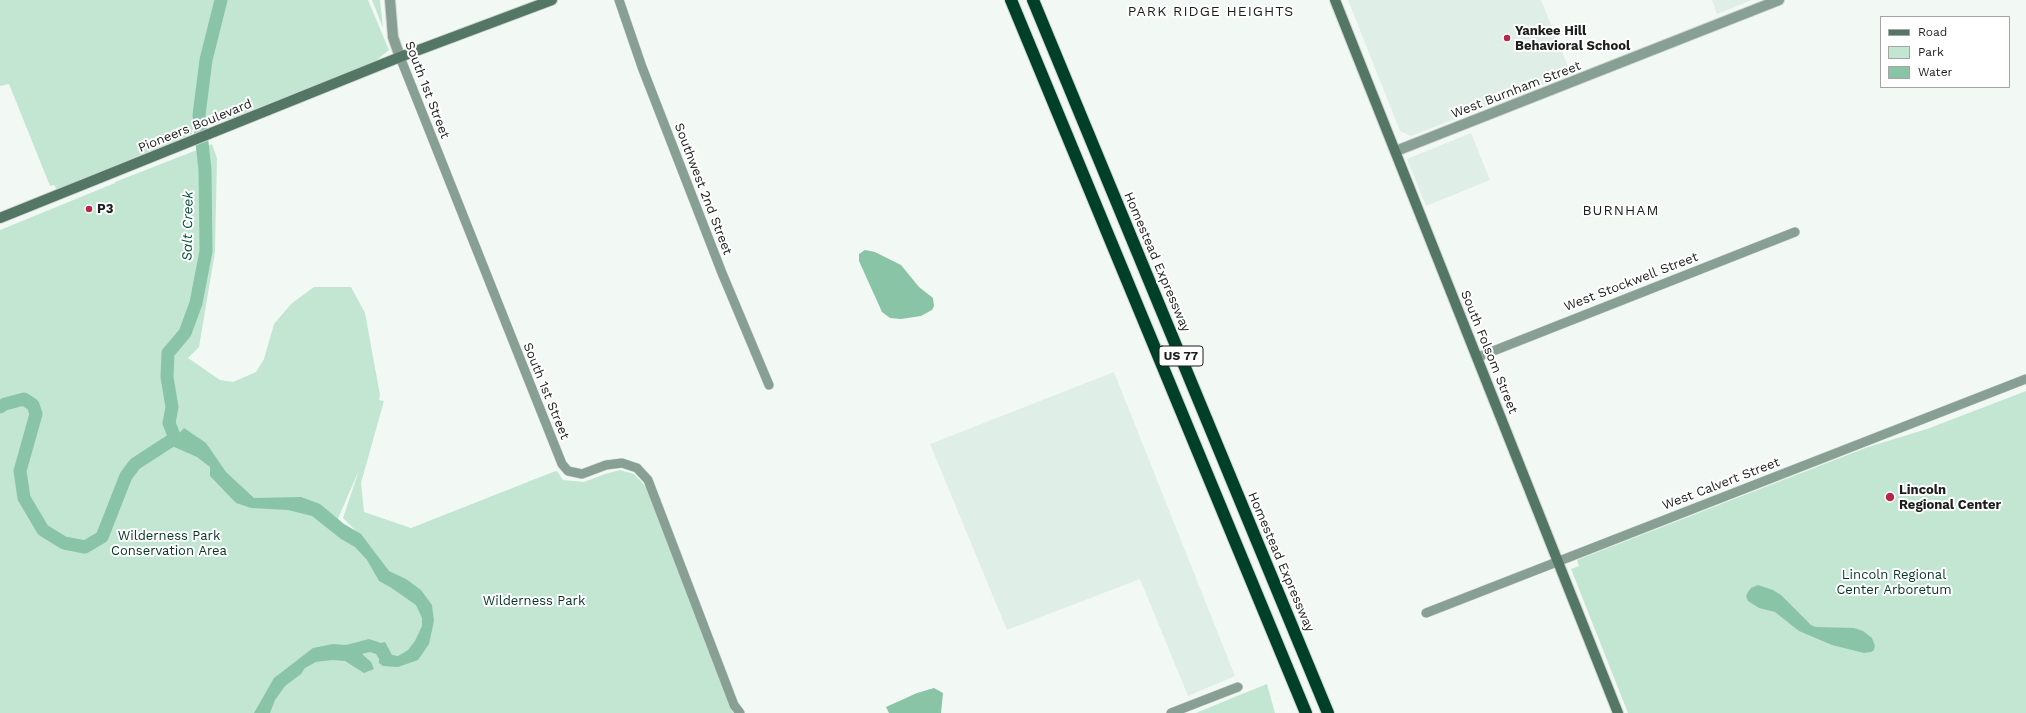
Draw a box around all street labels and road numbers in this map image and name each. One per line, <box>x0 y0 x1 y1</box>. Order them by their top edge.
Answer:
street label: South 1st Street <box>401 39 453 141</box>
street label: West Burnham Street <box>1449 58 1583 122</box>
street label: Pioneers Boulevard <box>136 96 254 156</box>
street label: Southwest 2nd Street <box>671 121 735 257</box>
street label: Homestead Expressway <box>1120 190 1194 334</box>
street label: West Stockwell Street <box>1562 249 1700 315</box>
street label: South Folsom Street <box>1457 288 1521 416</box>
street label: South 1st Street <box>519 340 573 442</box>
road number: US 77 <box>1159 346 1203 366</box>
street label: West Calvert Street <box>1660 454 1782 514</box>
street label: Homestead Expressway <box>1244 490 1318 634</box>

